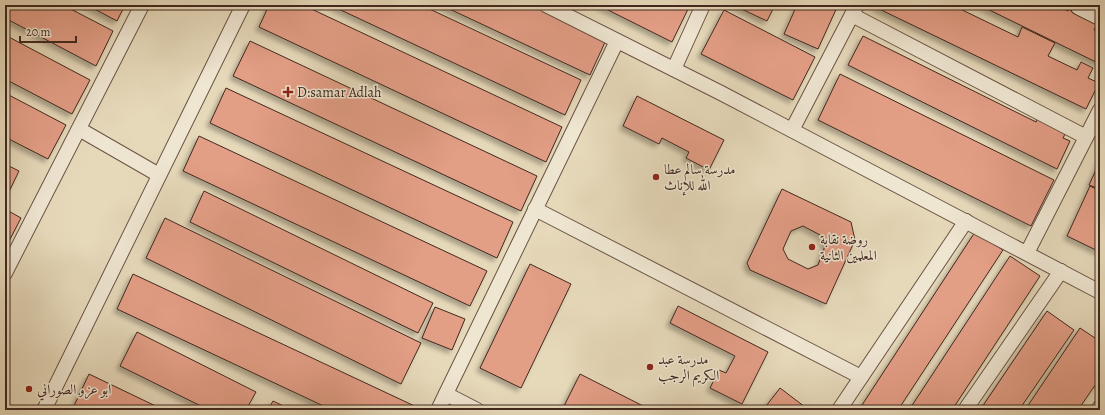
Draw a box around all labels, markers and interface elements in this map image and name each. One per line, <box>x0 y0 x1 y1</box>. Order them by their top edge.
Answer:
scale bar <box>20 18 76 44</box>
text: 20 m <box>26 24 50 40</box>
place label: D:samar Adlah <box>297 83 382 102</box>
marker: D:samar Adlah <box>282 86 294 98</box>
place label: مدرسة سالم عطا الله للإناث <box>664 160 735 196</box>
marker: مدرسة سالم عطا الله للإناث <box>651 172 661 182</box>
place label: روضة نقابة المعلمين الثانية <box>820 230 877 265</box>
marker: روضة نقابة المعلمين الثانية <box>807 242 817 252</box>
place label: مدرسة عبد الكريم الرجب <box>658 350 719 388</box>
marker: مدرسة عبد الكريم الرجب <box>645 362 655 372</box>
place label: ابو عزو الصوراني <box>37 380 111 401</box>
marker: ابو عزو الصوراني <box>24 384 34 394</box>

